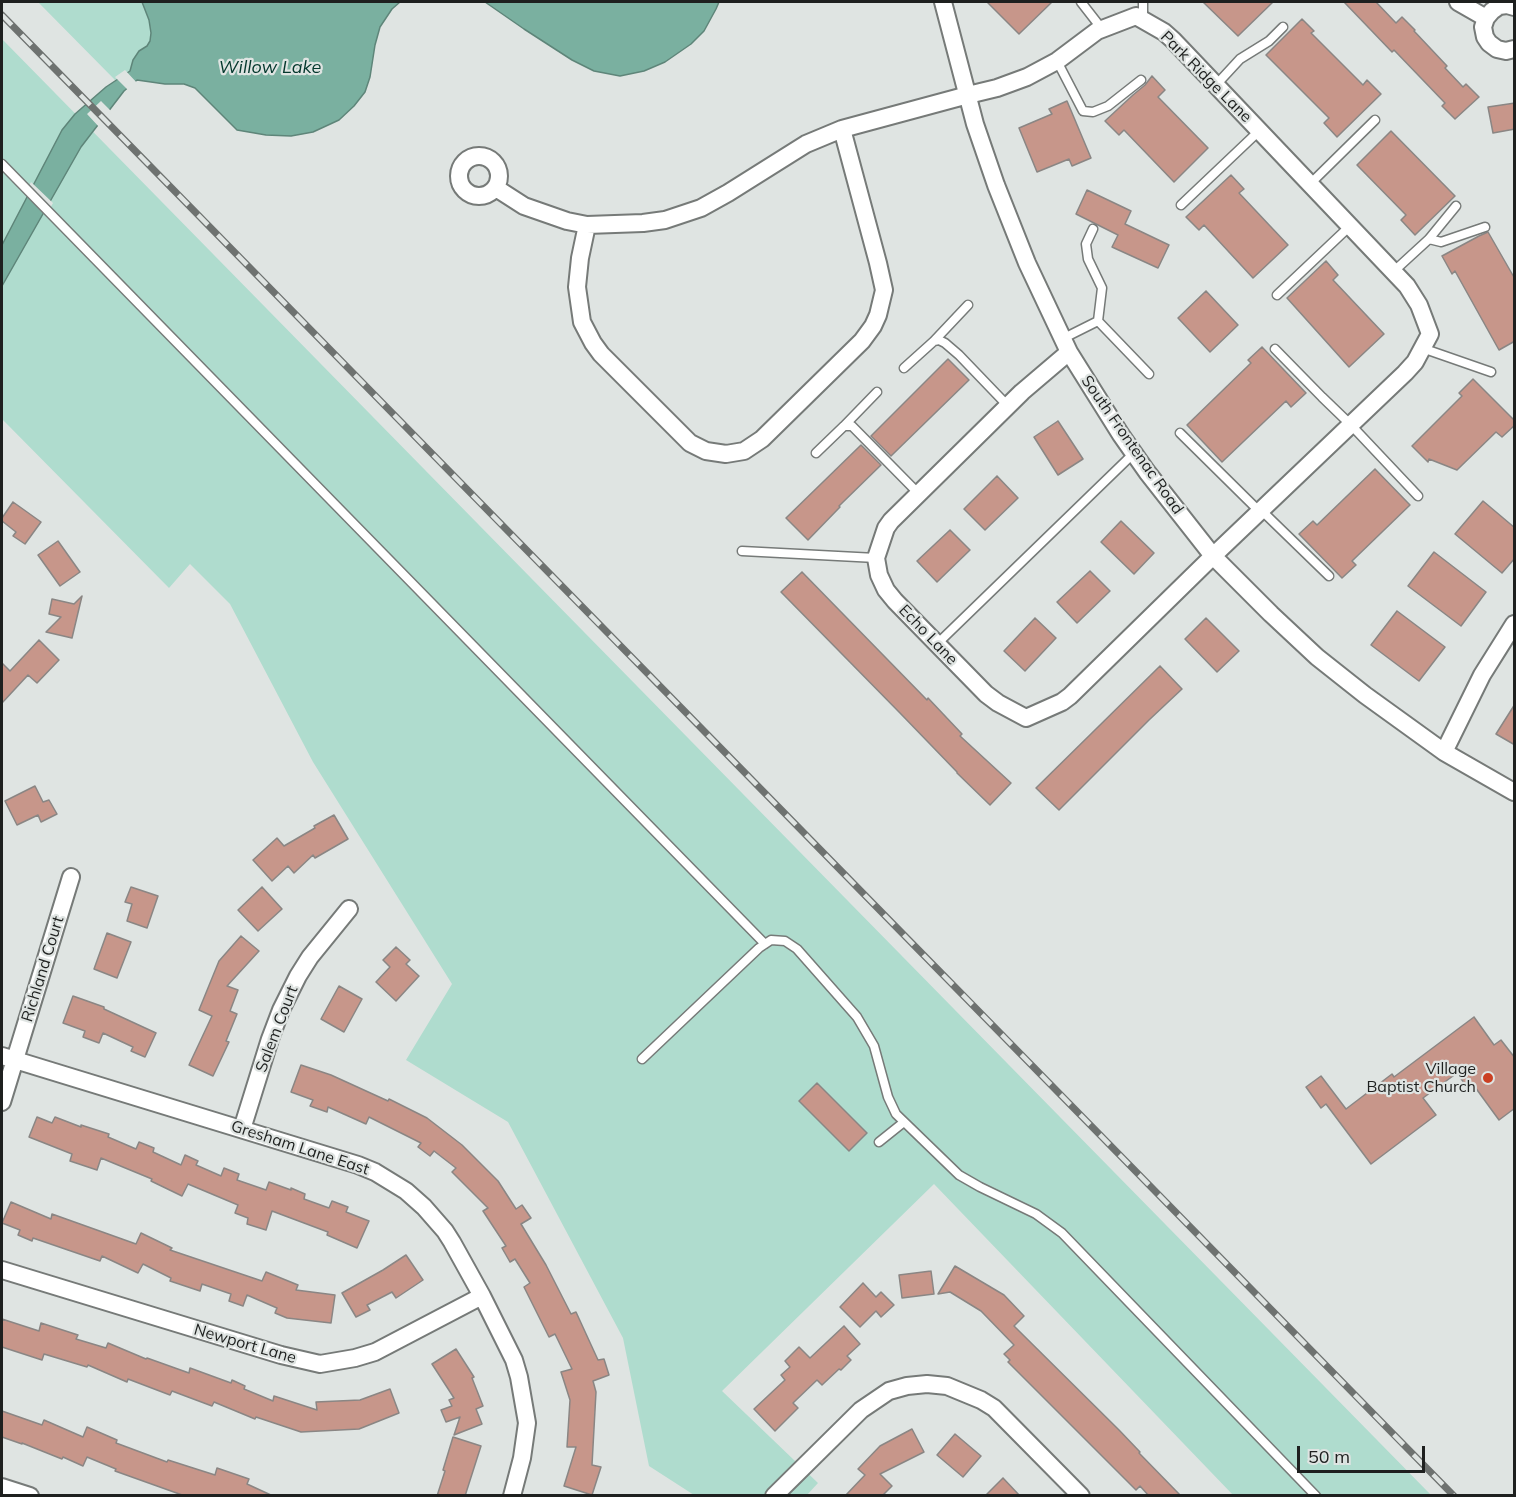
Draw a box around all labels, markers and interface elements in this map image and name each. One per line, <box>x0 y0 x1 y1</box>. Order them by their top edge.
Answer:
street label: Park Ridge Lane <box>1156 27 1256 127</box>
water label: Willow Lake <box>219 57 321 79</box>
street label: South Frontenac Road <box>1077 372 1187 518</box>
street label: Echo Lane <box>895 601 961 669</box>
street label: Richland Court <box>18 914 68 1024</box>
street label: Salem Court <box>252 983 302 1075</box>
place label: Village Baptist Church <box>1366 1059 1476 1097</box>
marker: Village Baptist Church <box>1481 1071 1495 1085</box>
street label: Gresham Lane East <box>228 1117 372 1179</box>
street label: Newport Lane <box>192 1320 298 1368</box>
scale bar <box>1300 1434 1428 1472</box>
text: 50 m <box>1308 1445 1350 1468</box>

